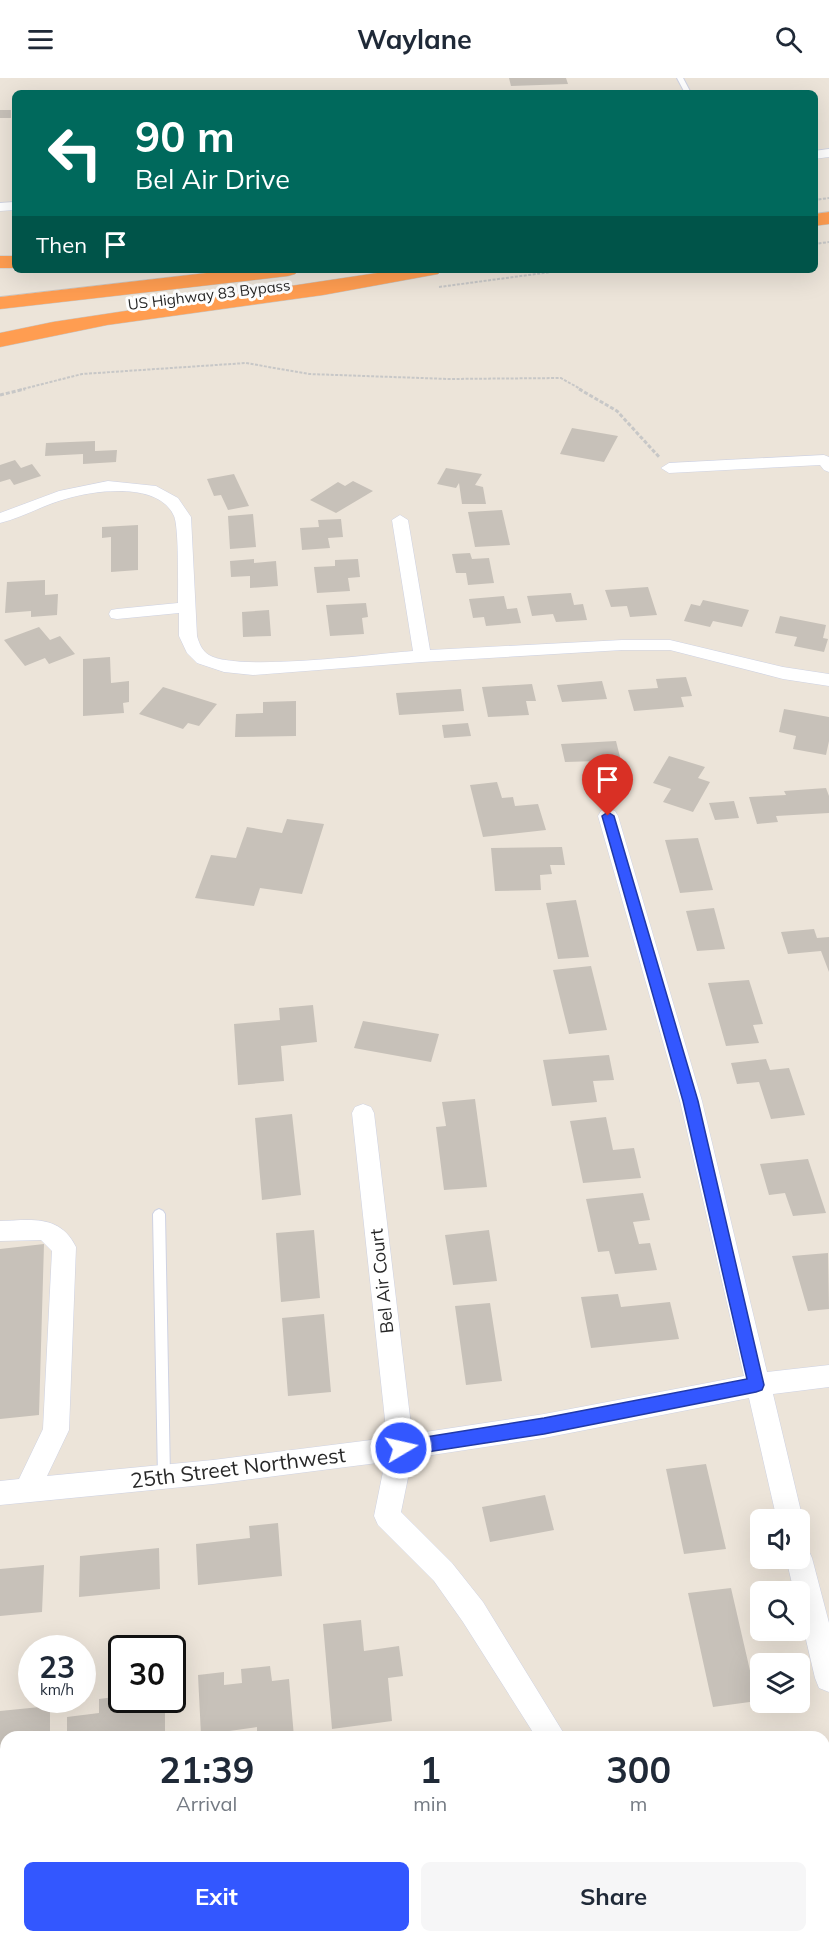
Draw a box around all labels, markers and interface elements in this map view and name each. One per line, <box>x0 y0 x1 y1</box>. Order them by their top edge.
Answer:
text: Waylane <box>357 22 472 56</box>
icon: menu <box>24 23 57 56</box>
icon: search <box>772 23 805 56</box>
text: 90 m <box>135 110 235 163</box>
icon: left <box>36 114 114 192</box>
text: Bel Air Drive <box>135 162 290 196</box>
icon: arrive <box>99 228 132 261</box>
text: Then <box>36 231 87 259</box>
street label: US Highway 83 Bypass <box>127 275 291 314</box>
pin <box>582 754 633 816</box>
icon: arrive <box>591 763 624 796</box>
street label: Bel Air Court <box>365 1227 398 1335</box>
position arrow <box>369 1416 433 1480</box>
street label: 25th Street Northwest <box>129 1441 347 1493</box>
map controls <box>750 1509 810 1713</box>
button: sound <box>750 1509 810 1569</box>
button: search <box>750 1581 810 1641</box>
speed limit sign: 30 <box>108 1635 186 1713</box>
text: 23 <box>39 1648 75 1686</box>
button: layers <box>750 1653 810 1713</box>
text: km/h <box>40 1680 74 1699</box>
text: 21:39 <box>159 1747 254 1792</box>
text: 1 <box>419 1747 441 1792</box>
text: 300 <box>606 1747 671 1792</box>
text: Arrival <box>176 1791 237 1816</box>
text: min <box>413 1791 447 1816</box>
text: m <box>630 1791 647 1816</box>
button: Exit <box>24 1862 409 1931</box>
button: Share <box>421 1862 806 1931</box>

